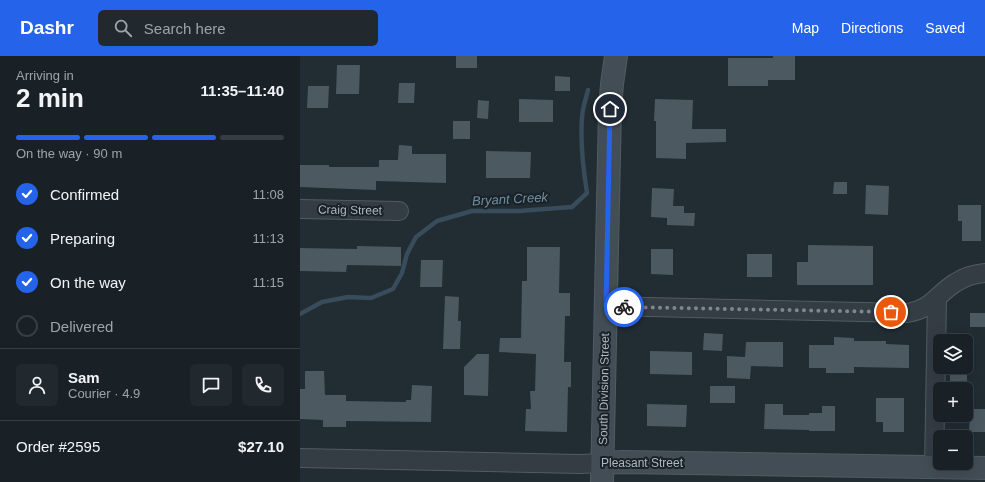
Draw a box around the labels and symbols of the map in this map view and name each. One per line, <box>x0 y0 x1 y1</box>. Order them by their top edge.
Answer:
pin <box>593 92 627 126</box>
water label: Bryant Creek <box>472 189 550 208</box>
street label: Craig Street <box>318 202 383 218</box>
courier <box>604 287 644 327</box>
pin <box>874 295 908 329</box>
street label: South Division Street <box>596 332 612 445</box>
street label: Pleasant Street <box>601 456 684 470</box>

